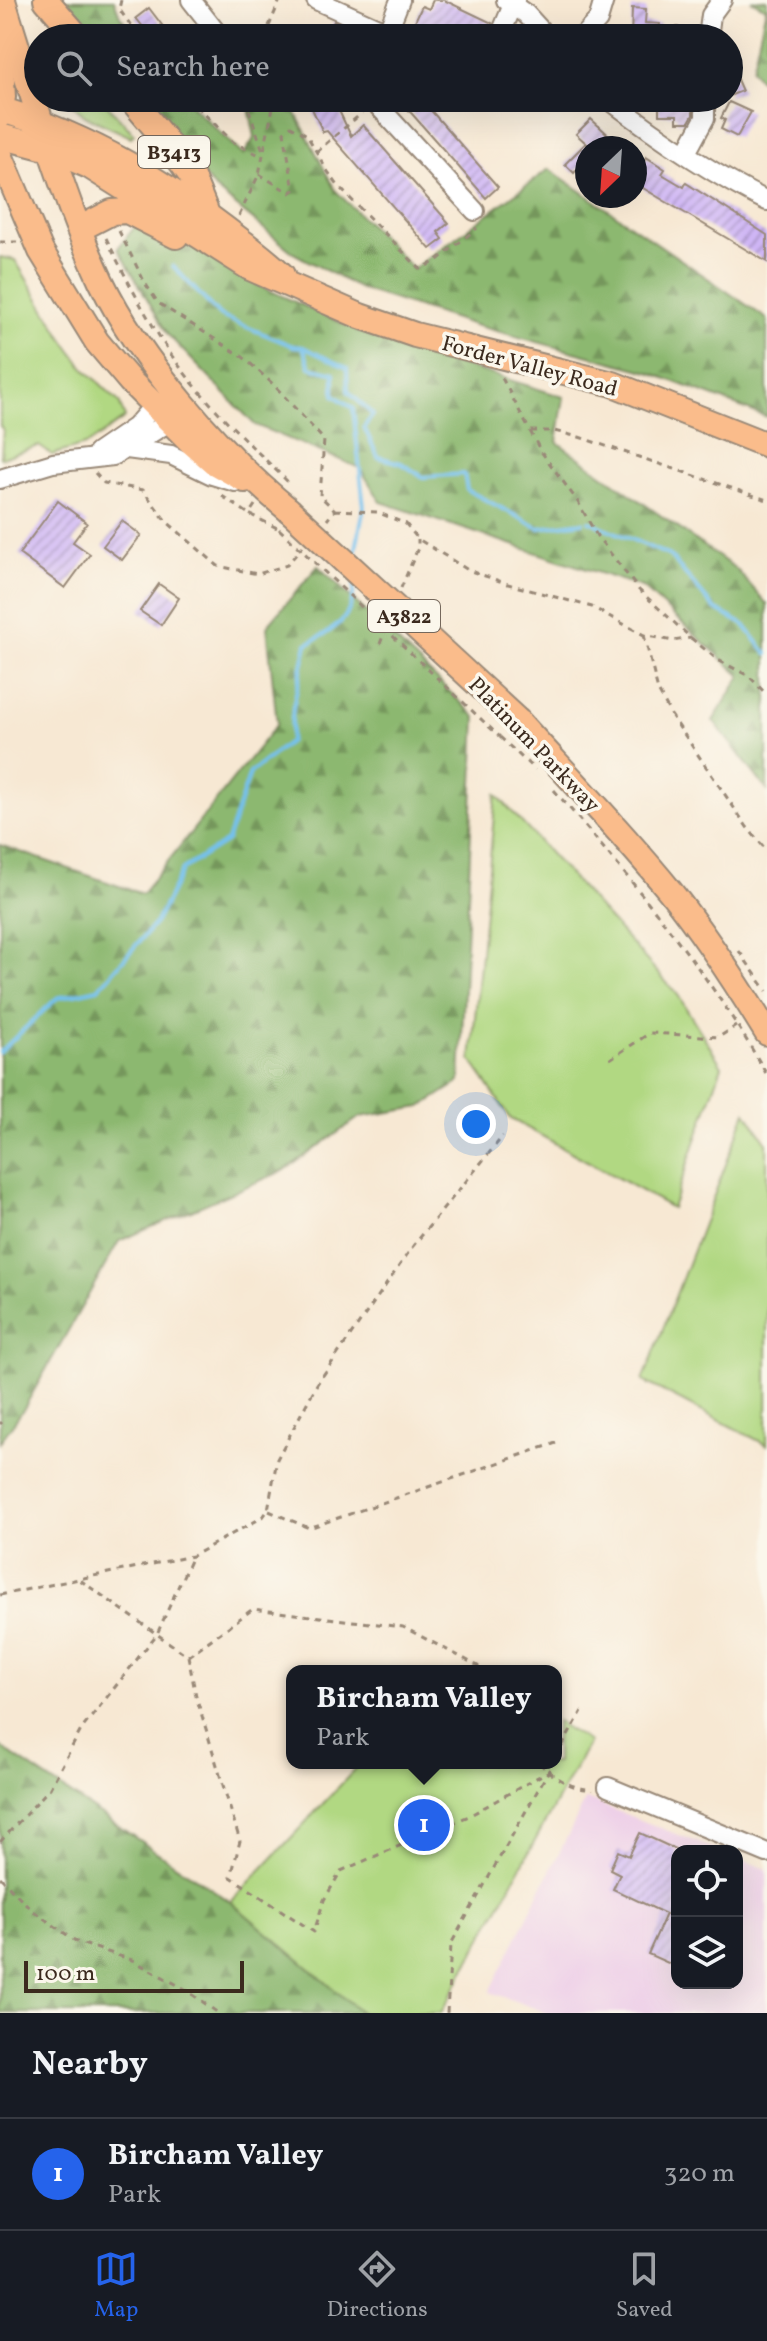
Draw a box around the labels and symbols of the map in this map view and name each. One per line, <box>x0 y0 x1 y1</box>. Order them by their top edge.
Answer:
road number: B3413 <box>138 136 210 168</box>
north arrow <box>575 136 647 208</box>
street label: Forder Valley Road <box>438 329 621 406</box>
road number: A3822 <box>368 600 440 632</box>
street label: Platinum Parkway <box>460 671 606 821</box>
your location <box>456 1104 496 1144</box>
pin: 1 <box>398 1795 450 1855</box>
scale bar <box>24 1957 244 1993</box>

